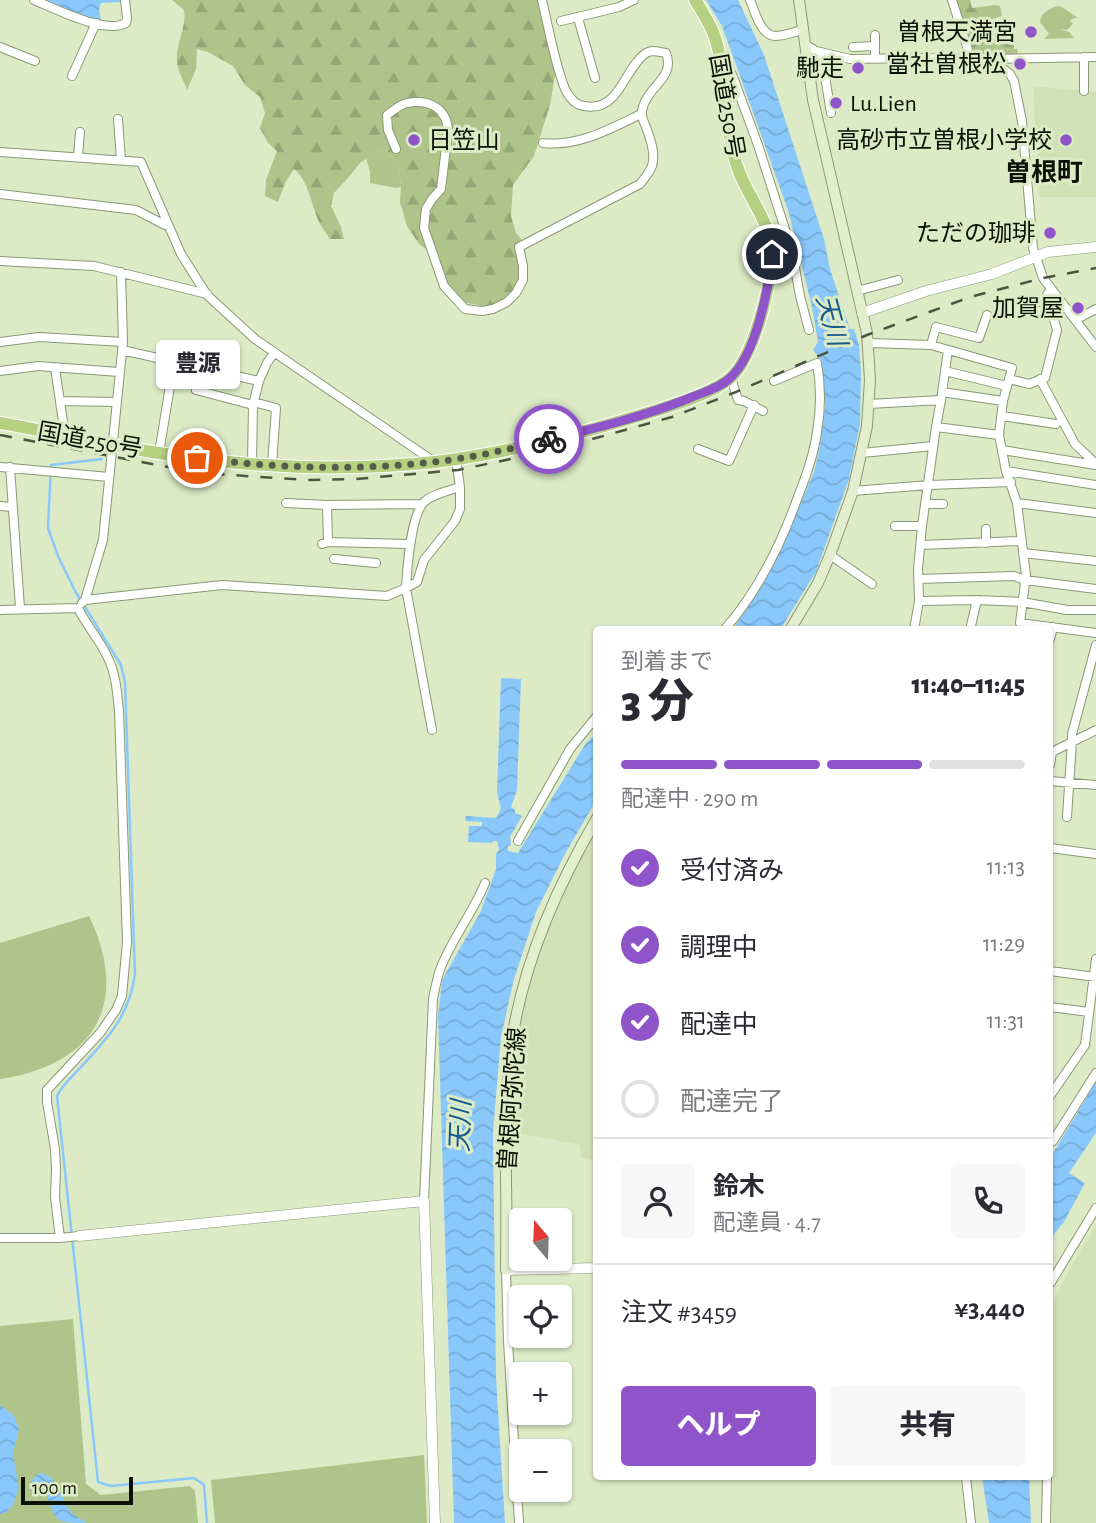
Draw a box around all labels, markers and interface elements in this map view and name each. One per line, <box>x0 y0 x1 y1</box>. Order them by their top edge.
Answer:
place label: 曽根天満宮 <box>897 19 1017 45</box>
marker: 曽根天満宮 <box>1023 24 1039 40</box>
place label: 當社曽根松 <box>886 51 1006 77</box>
street label: 国道250号 <box>705 52 749 160</box>
place label: 馳走 <box>796 55 844 81</box>
marker: 當社曽根松 <box>1012 56 1028 72</box>
marker: 馳走 <box>850 60 866 76</box>
place label: Lu.Lien <box>850 92 917 116</box>
marker: Lu.Lien <box>828 95 844 111</box>
place label: 日笠山 <box>428 127 500 153</box>
place label: 高砂市立曽根小学校 <box>836 127 1052 153</box>
marker: 日笠山 <box>406 132 422 148</box>
marker: 高砂市立曽根小学校 <box>1058 132 1074 148</box>
district label: 曽根町 <box>1005 158 1083 186</box>
place label: ただの珈琲 <box>916 220 1036 246</box>
pin <box>742 224 802 284</box>
marker: ただの珈琲 <box>1042 225 1058 241</box>
icon: home <box>753 235 791 273</box>
water label: 天川 <box>812 292 851 352</box>
place label: 加賀屋 <box>992 295 1064 321</box>
marker: 加賀屋 <box>1070 300 1086 316</box>
callout: 豊源 <box>155 339 239 388</box>
text: 豊源 <box>175 353 221 376</box>
courier <box>514 404 584 474</box>
street label: 国道250号 <box>36 418 144 462</box>
icon: bike <box>530 420 568 458</box>
pin <box>167 428 227 488</box>
icon: bag <box>178 439 216 477</box>
text: 到着まで <box>621 651 713 674</box>
text: 11:40–11:45 <box>912 672 1025 698</box>
text: 3 分 <box>621 680 694 726</box>
text: 配達中 · 290 m <box>621 788 758 811</box>
icon: check <box>621 849 659 887</box>
text: 11:13 <box>987 856 1025 879</box>
text: 受付済み <box>680 858 784 884</box>
icon: check <box>621 926 659 964</box>
text: 11:29 <box>983 933 1025 956</box>
text: 調理中 <box>680 935 758 961</box>
icon: check <box>621 1003 659 1041</box>
text: 11:31 <box>987 1010 1025 1033</box>
text: 配達中 <box>680 1012 758 1038</box>
street label: 曽根阿弥陀線 <box>494 1026 530 1172</box>
text: 配達完了 <box>680 1089 784 1115</box>
water label: 天川 <box>447 1097 475 1152</box>
button: person <box>621 1164 695 1238</box>
button: phone <box>951 1164 1025 1238</box>
text: 鈴木 <box>713 1174 765 1200</box>
north arrow <box>509 1208 572 1270</box>
map controls <box>509 1208 572 1502</box>
text: 配達員 · 4.7 <box>713 1212 821 1235</box>
button: locate <box>509 1285 572 1348</box>
text: ¥3,440 <box>954 1296 1025 1322</box>
text: 注文 #3459 <box>621 1300 737 1326</box>
button: + <box>509 1362 572 1425</box>
button: ヘルプ <box>621 1386 816 1466</box>
button: 共有 <box>830 1386 1025 1466</box>
button: − <box>509 1439 572 1502</box>
scale bar <box>21 1474 133 1506</box>
text: 100 m <box>32 1479 77 1498</box>

